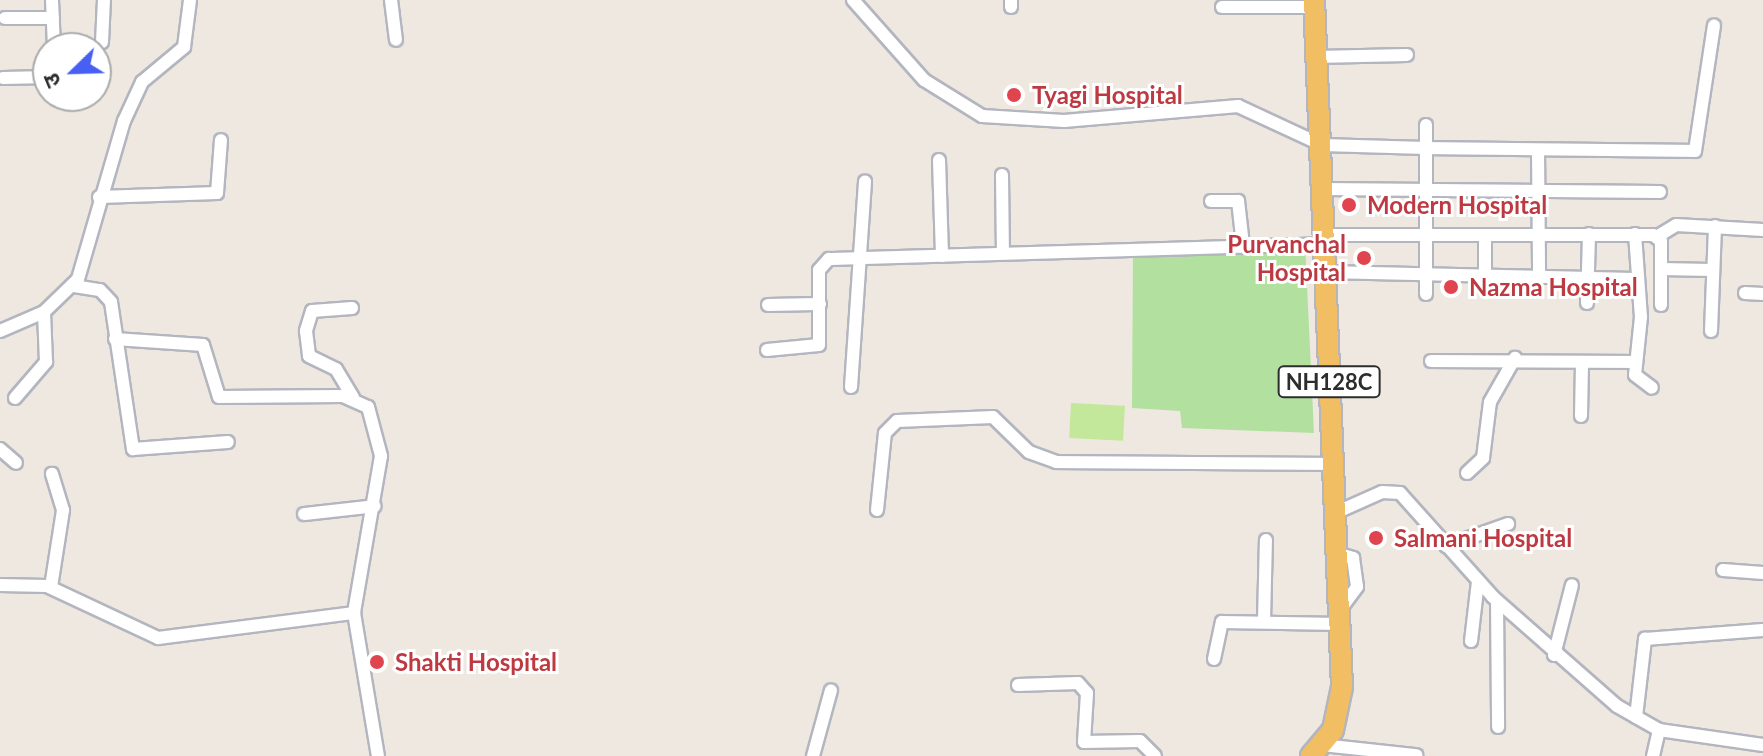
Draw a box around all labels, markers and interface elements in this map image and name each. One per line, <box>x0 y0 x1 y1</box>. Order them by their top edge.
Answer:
north arrow <box>32 32 112 112</box>
text: उ <box>36 70 66 92</box>
place label: Tyagi Hospital <box>1032 81 1183 109</box>
marker: Tyagi Hospital <box>1003 84 1025 106</box>
place label: Modern Hospital <box>1367 191 1547 219</box>
marker: Modern Hospital <box>1338 194 1360 216</box>
place label: Purvanchal Hospital <box>1227 230 1346 286</box>
marker: Purvanchal Hospital <box>1353 247 1375 269</box>
place label: Nazma Hospital <box>1469 273 1638 301</box>
marker: Nazma Hospital <box>1440 276 1462 298</box>
road number: NH128C <box>1277 364 1381 400</box>
place label: Salmani Hospital <box>1394 524 1572 552</box>
marker: Salmani Hospital <box>1365 527 1387 549</box>
place label: Shakti Hospital <box>395 648 557 676</box>
marker: Shakti Hospital <box>366 651 388 673</box>

